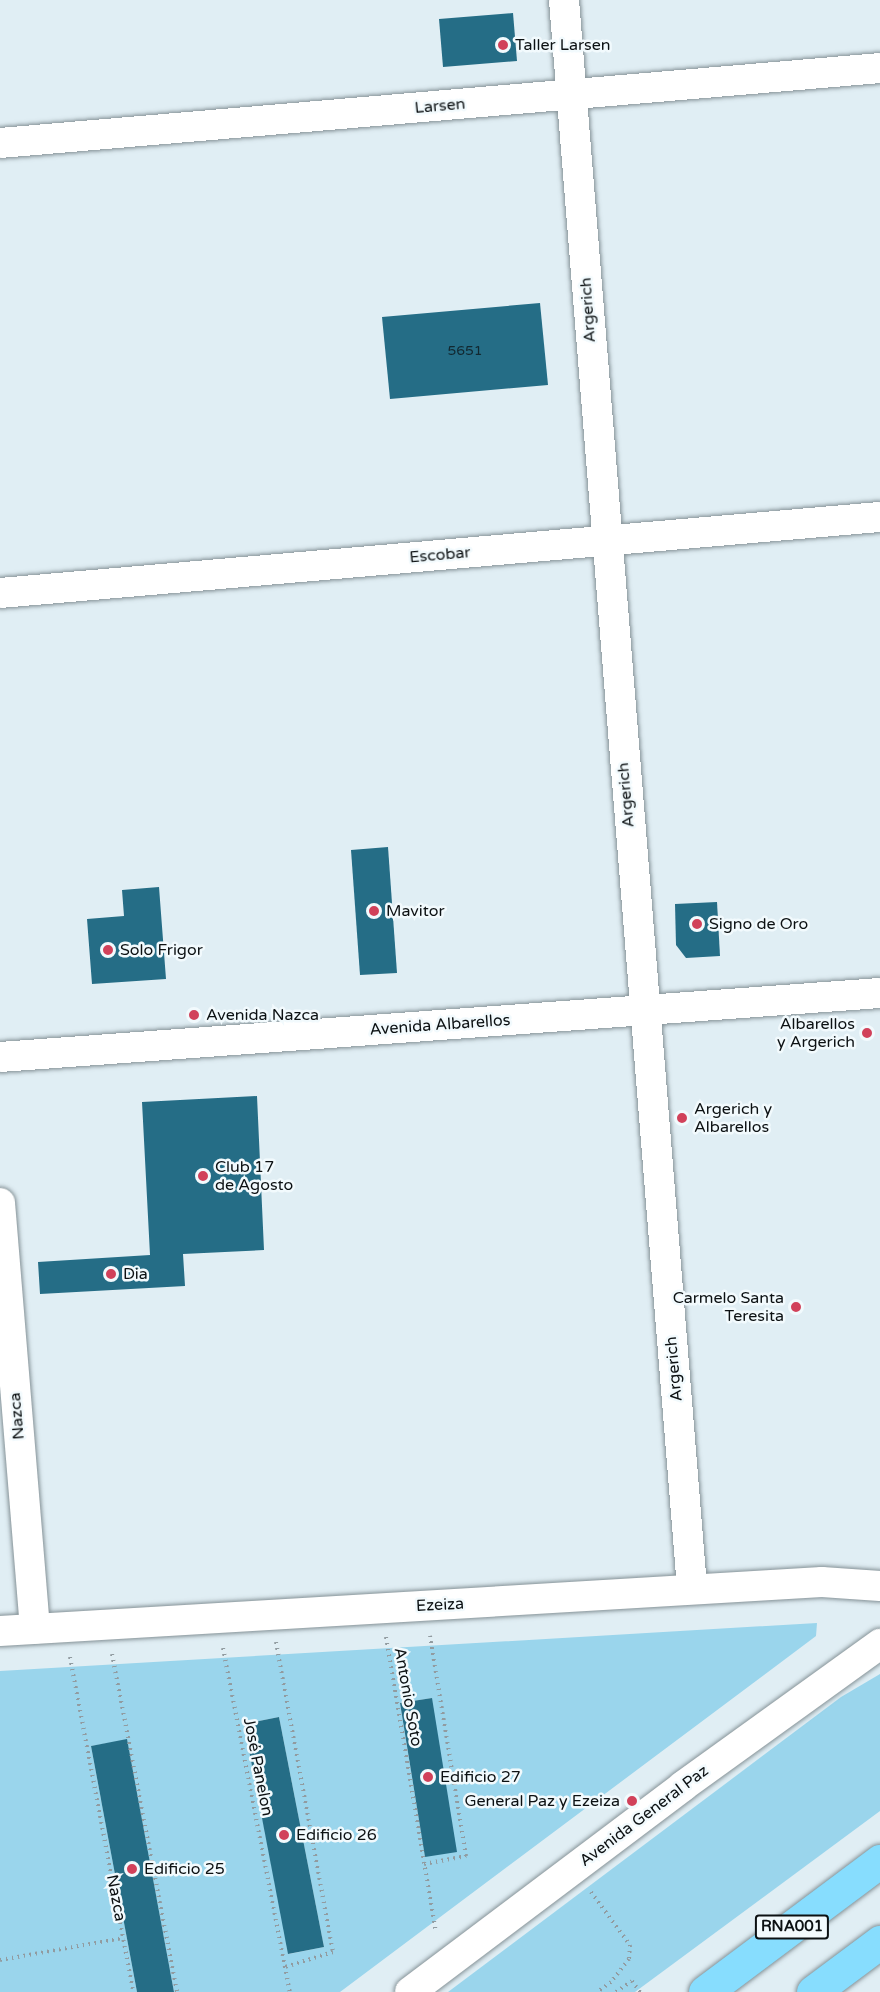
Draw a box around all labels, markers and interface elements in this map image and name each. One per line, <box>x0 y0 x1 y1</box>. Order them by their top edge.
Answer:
place label: Taller Larsen <box>515 35 611 55</box>
marker: Taller Larsen <box>496 38 510 52</box>
street label: Larsen <box>414 94 466 118</box>
street label: Argerich <box>576 277 600 343</box>
house number: 5651 <box>447 343 483 359</box>
street label: Escobar <box>409 543 471 567</box>
street label: Argerich <box>614 762 638 828</box>
place label: Mavitor <box>386 901 445 921</box>
marker: Mavitor <box>367 904 381 918</box>
place label: Signo de Oro <box>709 914 808 934</box>
marker: Signo de Oro <box>690 917 704 931</box>
place label: Solo Frigor <box>120 940 203 960</box>
marker: Solo Frigor <box>101 943 115 957</box>
place label: Avenida Nazca <box>206 1005 319 1025</box>
marker: Avenida Nazca <box>187 1008 201 1022</box>
street label: Avenida Albarellos <box>369 1011 511 1039</box>
place label: Albarellos y Argerich <box>777 1014 855 1052</box>
marker: Albarellos y Argerich <box>860 1026 874 1040</box>
place label: Argerich y Albarellos <box>694 1099 772 1137</box>
marker: Argerich y Albarellos <box>675 1111 689 1125</box>
place label: Club 17 de Agosto <box>215 1157 293 1195</box>
marker: Club 17 de Agosto <box>196 1169 210 1183</box>
place label: Dia <box>123 1264 148 1284</box>
marker: Dia <box>104 1267 118 1281</box>
place label: Carmelo Santa Teresita <box>673 1288 784 1326</box>
marker: Carmelo Santa Teresita <box>789 1300 803 1314</box>
street label: Argerich <box>662 1336 686 1402</box>
street label: Nazca <box>5 1392 29 1440</box>
street label: Ezeiza <box>415 1594 465 1616</box>
street label: Antonio Soto <box>390 1646 426 1748</box>
street label: José Panelon <box>239 1716 277 1818</box>
street label: Avenida General Paz <box>576 1761 712 1871</box>
place label: Edificio 27 <box>440 1767 521 1787</box>
marker: Edificio 27 <box>421 1770 435 1784</box>
place label: General Paz y Ezeiza <box>464 1791 620 1811</box>
marker: General Paz y Ezeiza <box>625 1794 639 1808</box>
place label: Edificio 26 <box>296 1825 377 1845</box>
marker: Edificio 26 <box>277 1828 291 1842</box>
place label: Edificio 25 <box>144 1859 225 1879</box>
marker: Edificio 25 <box>125 1862 139 1876</box>
street label: Nazca <box>102 1873 130 1923</box>
road number: RNA001 <box>754 1915 830 1939</box>

